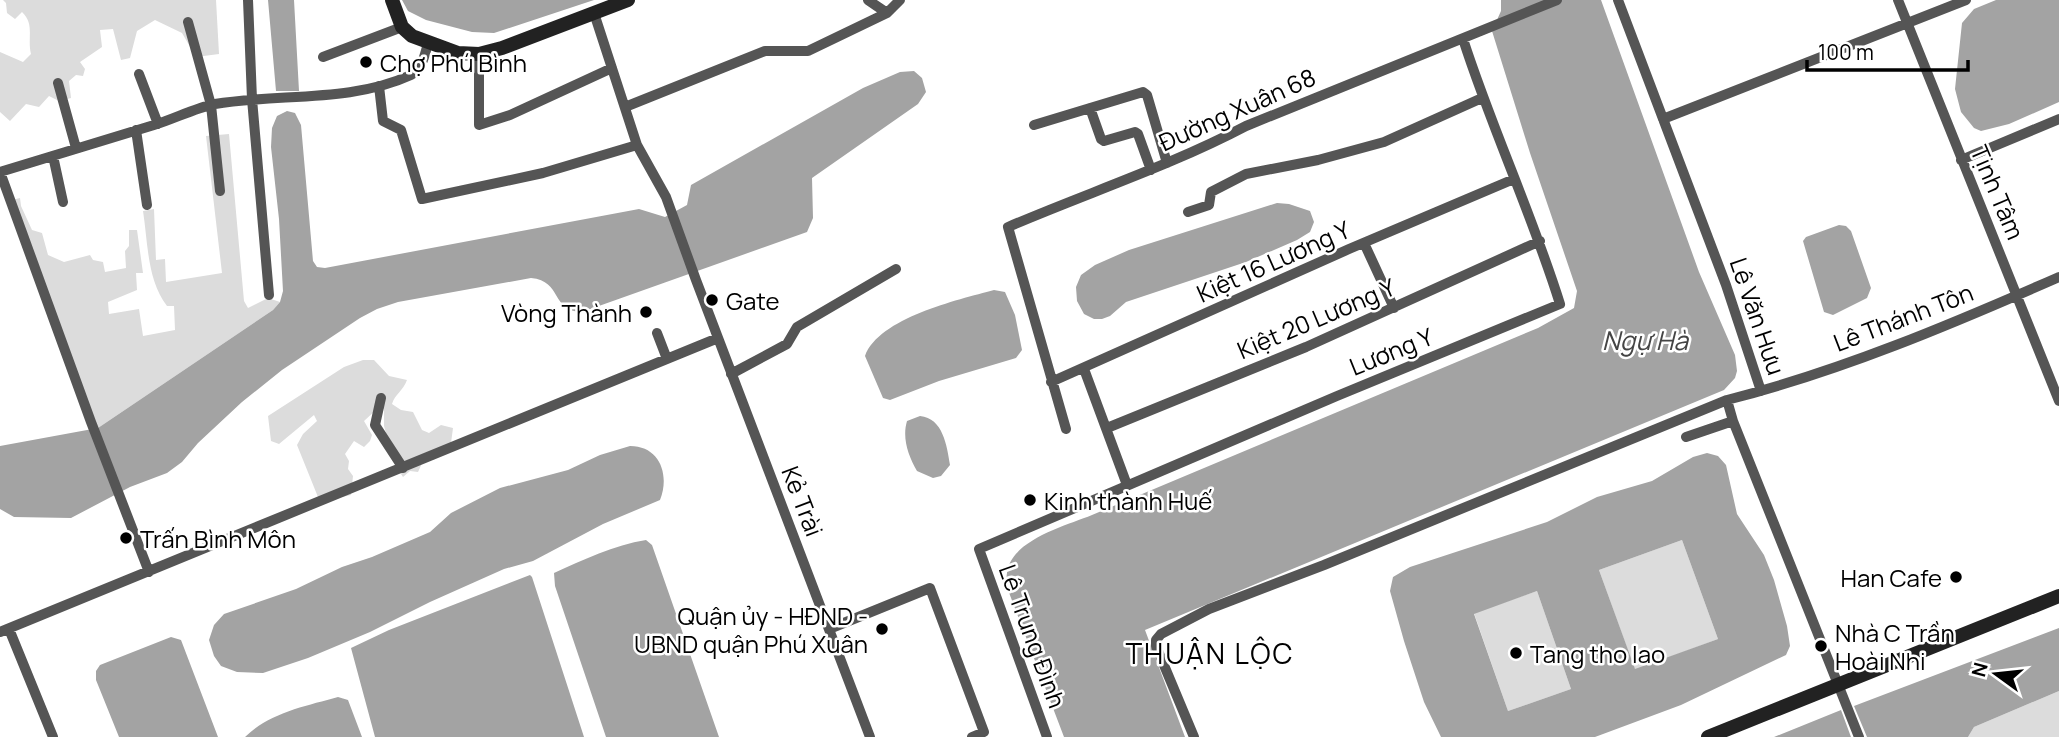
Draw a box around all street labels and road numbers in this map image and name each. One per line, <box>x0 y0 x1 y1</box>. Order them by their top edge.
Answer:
street label: Đường Xuân 68 <box>1153 60 1321 158</box>
street label: Tịnh Tâm <box>1963 140 2033 244</box>
street label: Kiệt 16 Lương Y <box>1191 212 1356 310</box>
street label: Lê Văn Hưu <box>1723 253 1793 379</box>
street label: Kiệt 20 Lương Y <box>1233 272 1399 364</box>
street label: Lê Thánh Tôn <box>1828 275 1978 359</box>
street label: Lương Y <box>1345 321 1437 381</box>
street label: Kẻ Trài <box>775 461 831 541</box>
street label: Lê Trung Đình <box>992 560 1074 712</box>

